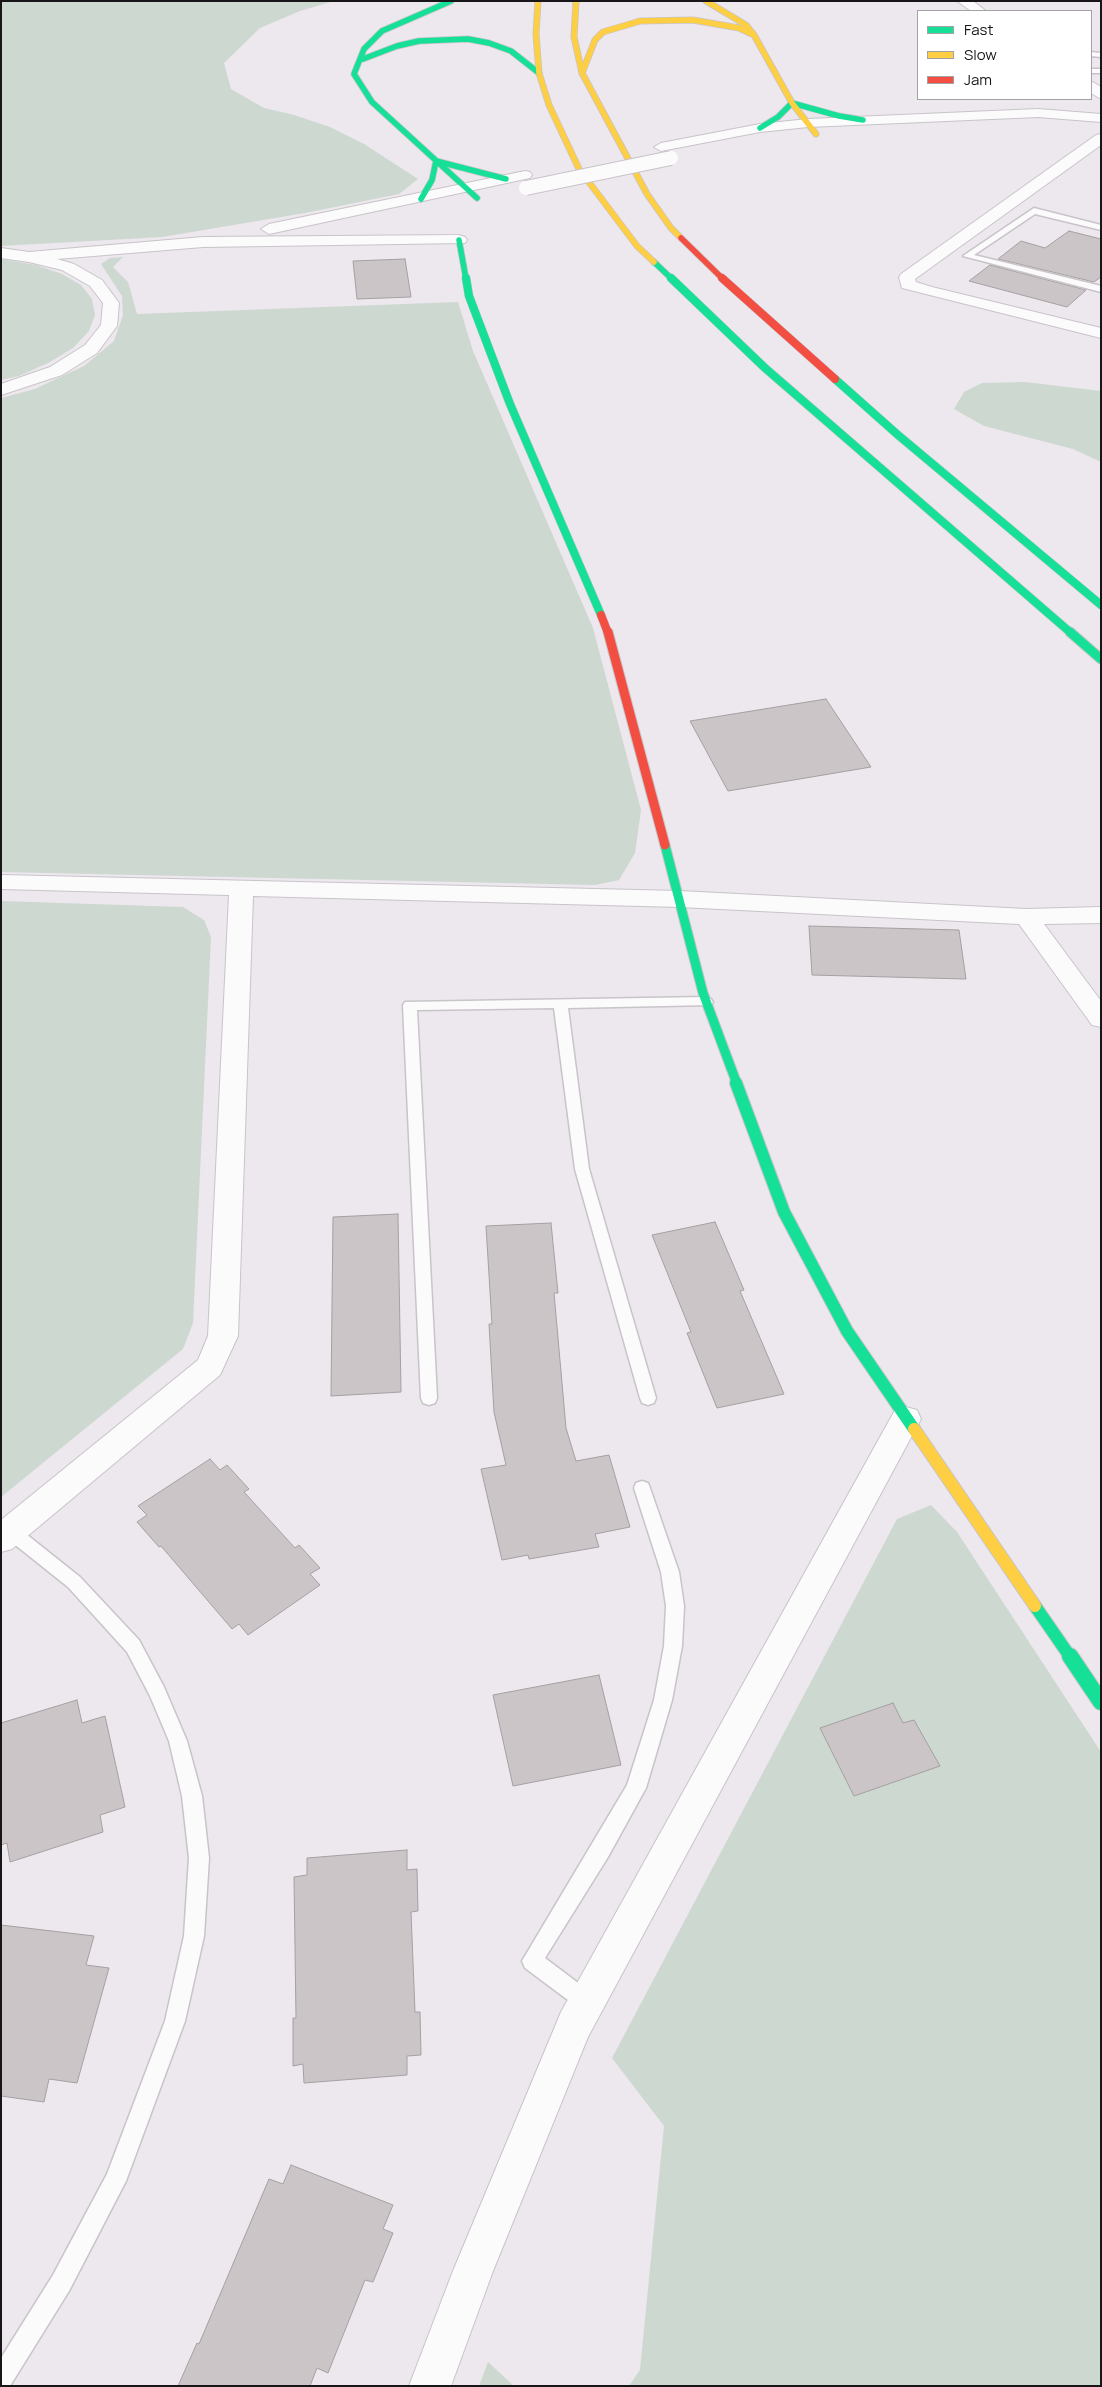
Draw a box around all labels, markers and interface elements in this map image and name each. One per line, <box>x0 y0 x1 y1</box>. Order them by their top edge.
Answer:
legend <box>917 10 1092 100</box>
text: Fast <box>964 19 993 40</box>
text: Slow <box>964 44 997 65</box>
text: Jam <box>964 69 992 90</box>

